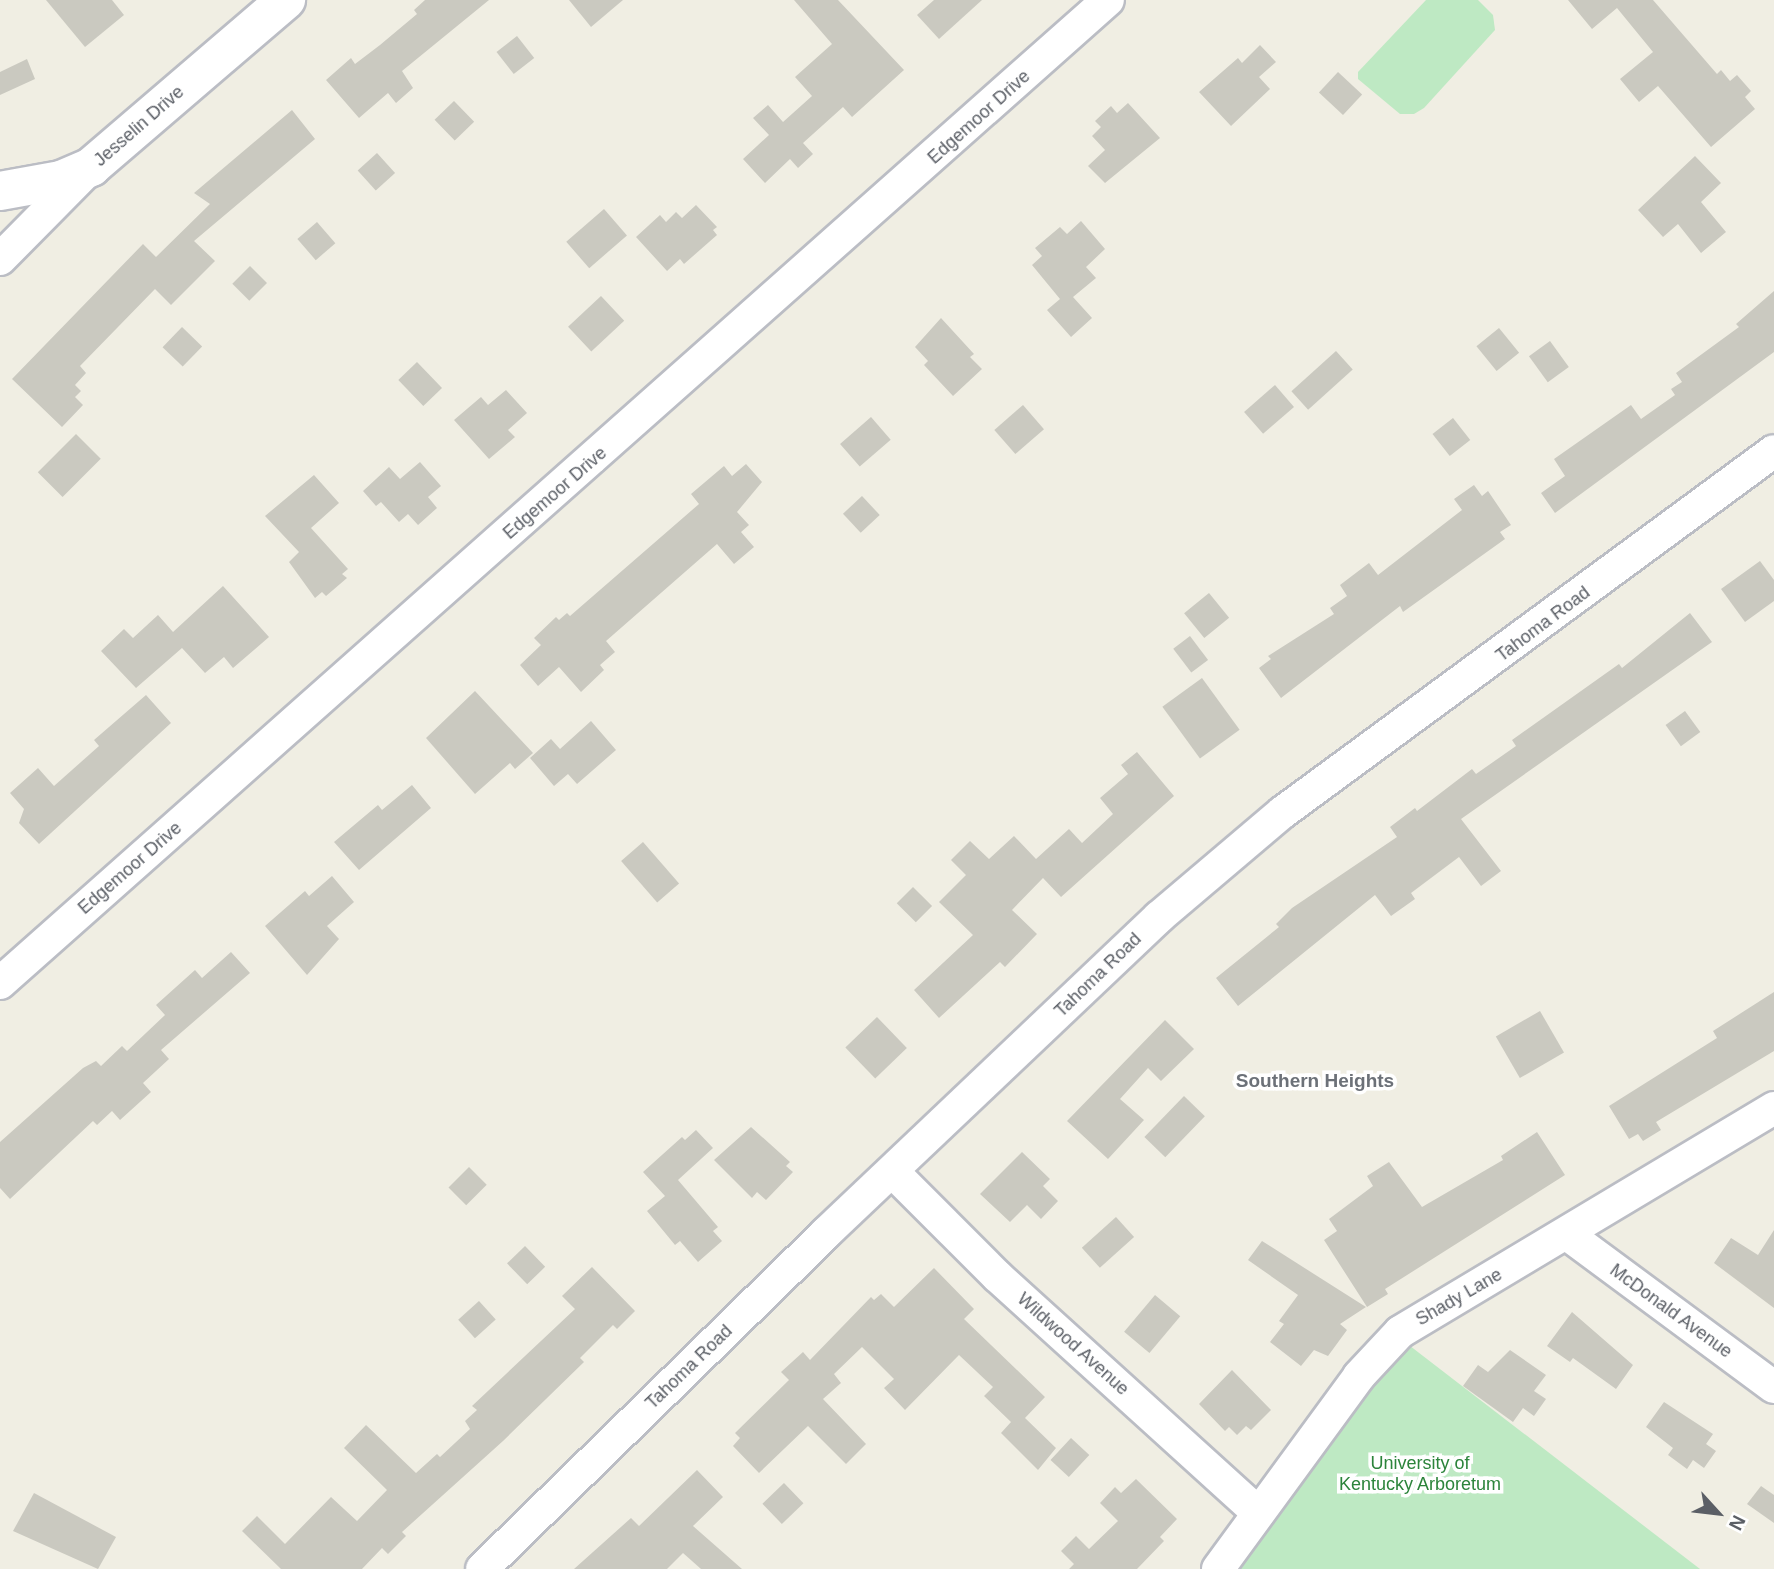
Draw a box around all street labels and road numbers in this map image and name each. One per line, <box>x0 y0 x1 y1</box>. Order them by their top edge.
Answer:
street label: Edgemoor Drive <box>923 65 1035 169</box>
street label: Jesselin Drive <box>90 81 188 171</box>
street label: Edgemoor Drive <box>499 442 611 544</box>
street label: Tahoma Road <box>1492 582 1594 666</box>
street label: Edgemoor Drive <box>74 817 186 919</box>
street label: Tahoma Road <box>1050 928 1146 1022</box>
street label: McDonald Avenue <box>1605 1259 1737 1363</box>
street label: Shady Lane <box>1412 1264 1506 1330</box>
street label: Wildwood Avenue <box>1012 1288 1134 1400</box>
street label: Tahoma Road <box>641 1320 737 1414</box>

